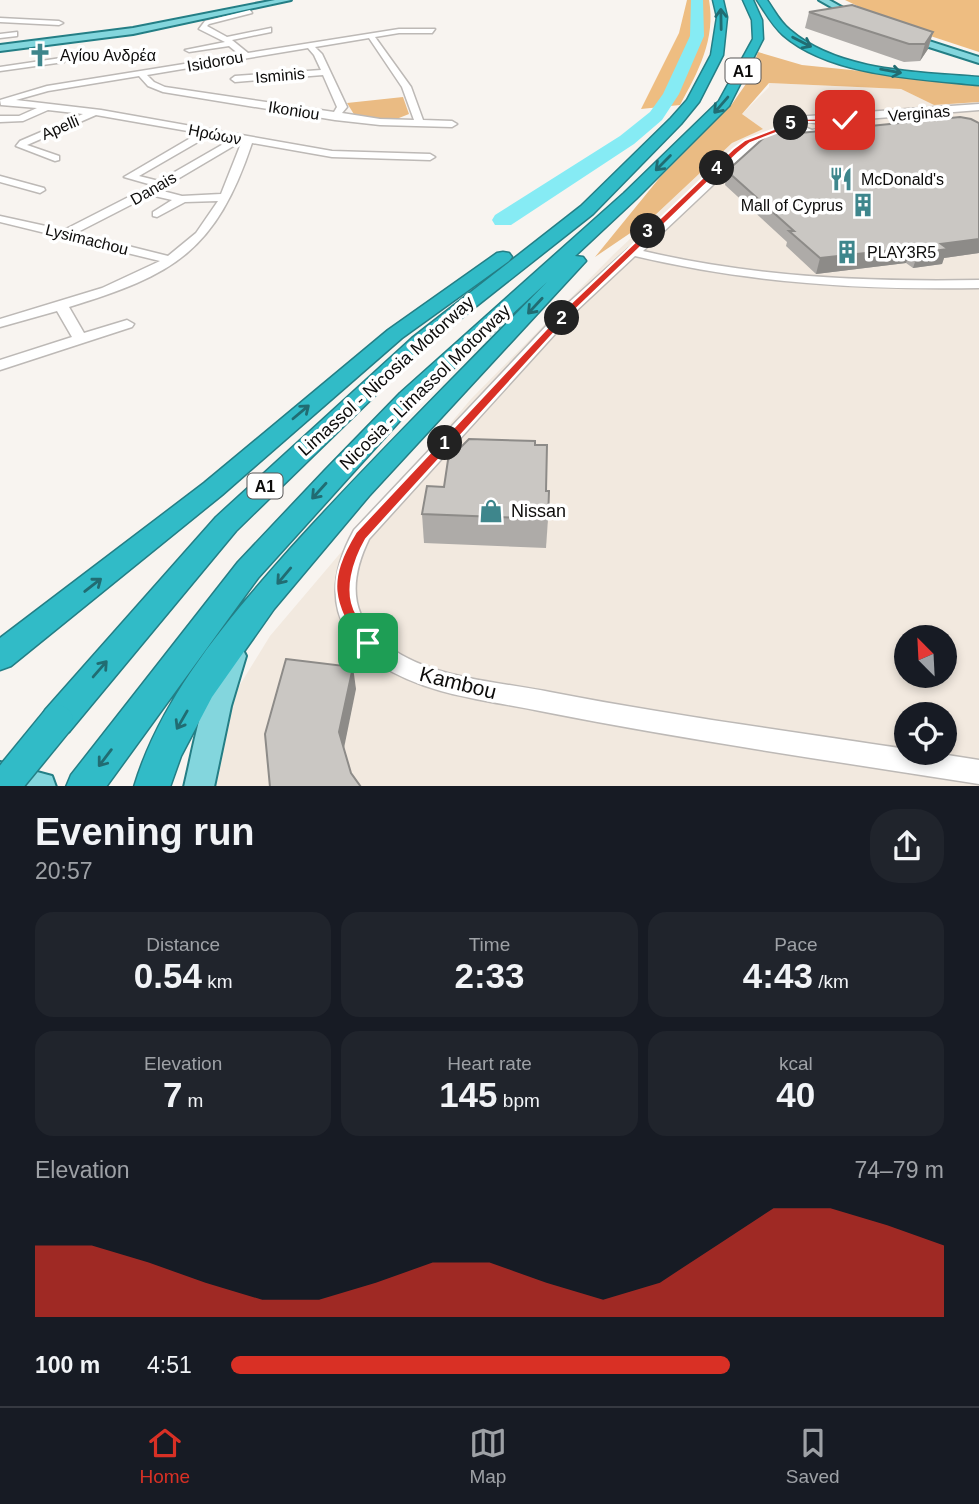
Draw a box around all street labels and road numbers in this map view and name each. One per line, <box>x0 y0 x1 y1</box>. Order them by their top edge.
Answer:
street label: Isidorou <box>186 48 245 75</box>
road number: A1 <box>726 58 760 83</box>
street label: Isminis <box>255 65 306 86</box>
street label: Ikoniou <box>267 98 321 123</box>
street label: Verginas <box>887 102 951 125</box>
street label: Apelli <box>39 112 82 143</box>
street label: Ηρώων <box>187 121 243 148</box>
street label: Danais <box>127 169 179 208</box>
street label: Lysimachou <box>44 221 130 258</box>
street label: Limassol - Nicosia Motorway <box>294 292 478 460</box>
street label: Nicosia - Limassol Motorway <box>336 300 514 474</box>
road number: A1 <box>247 474 282 499</box>
street label: Kambou <box>417 662 499 703</box>

